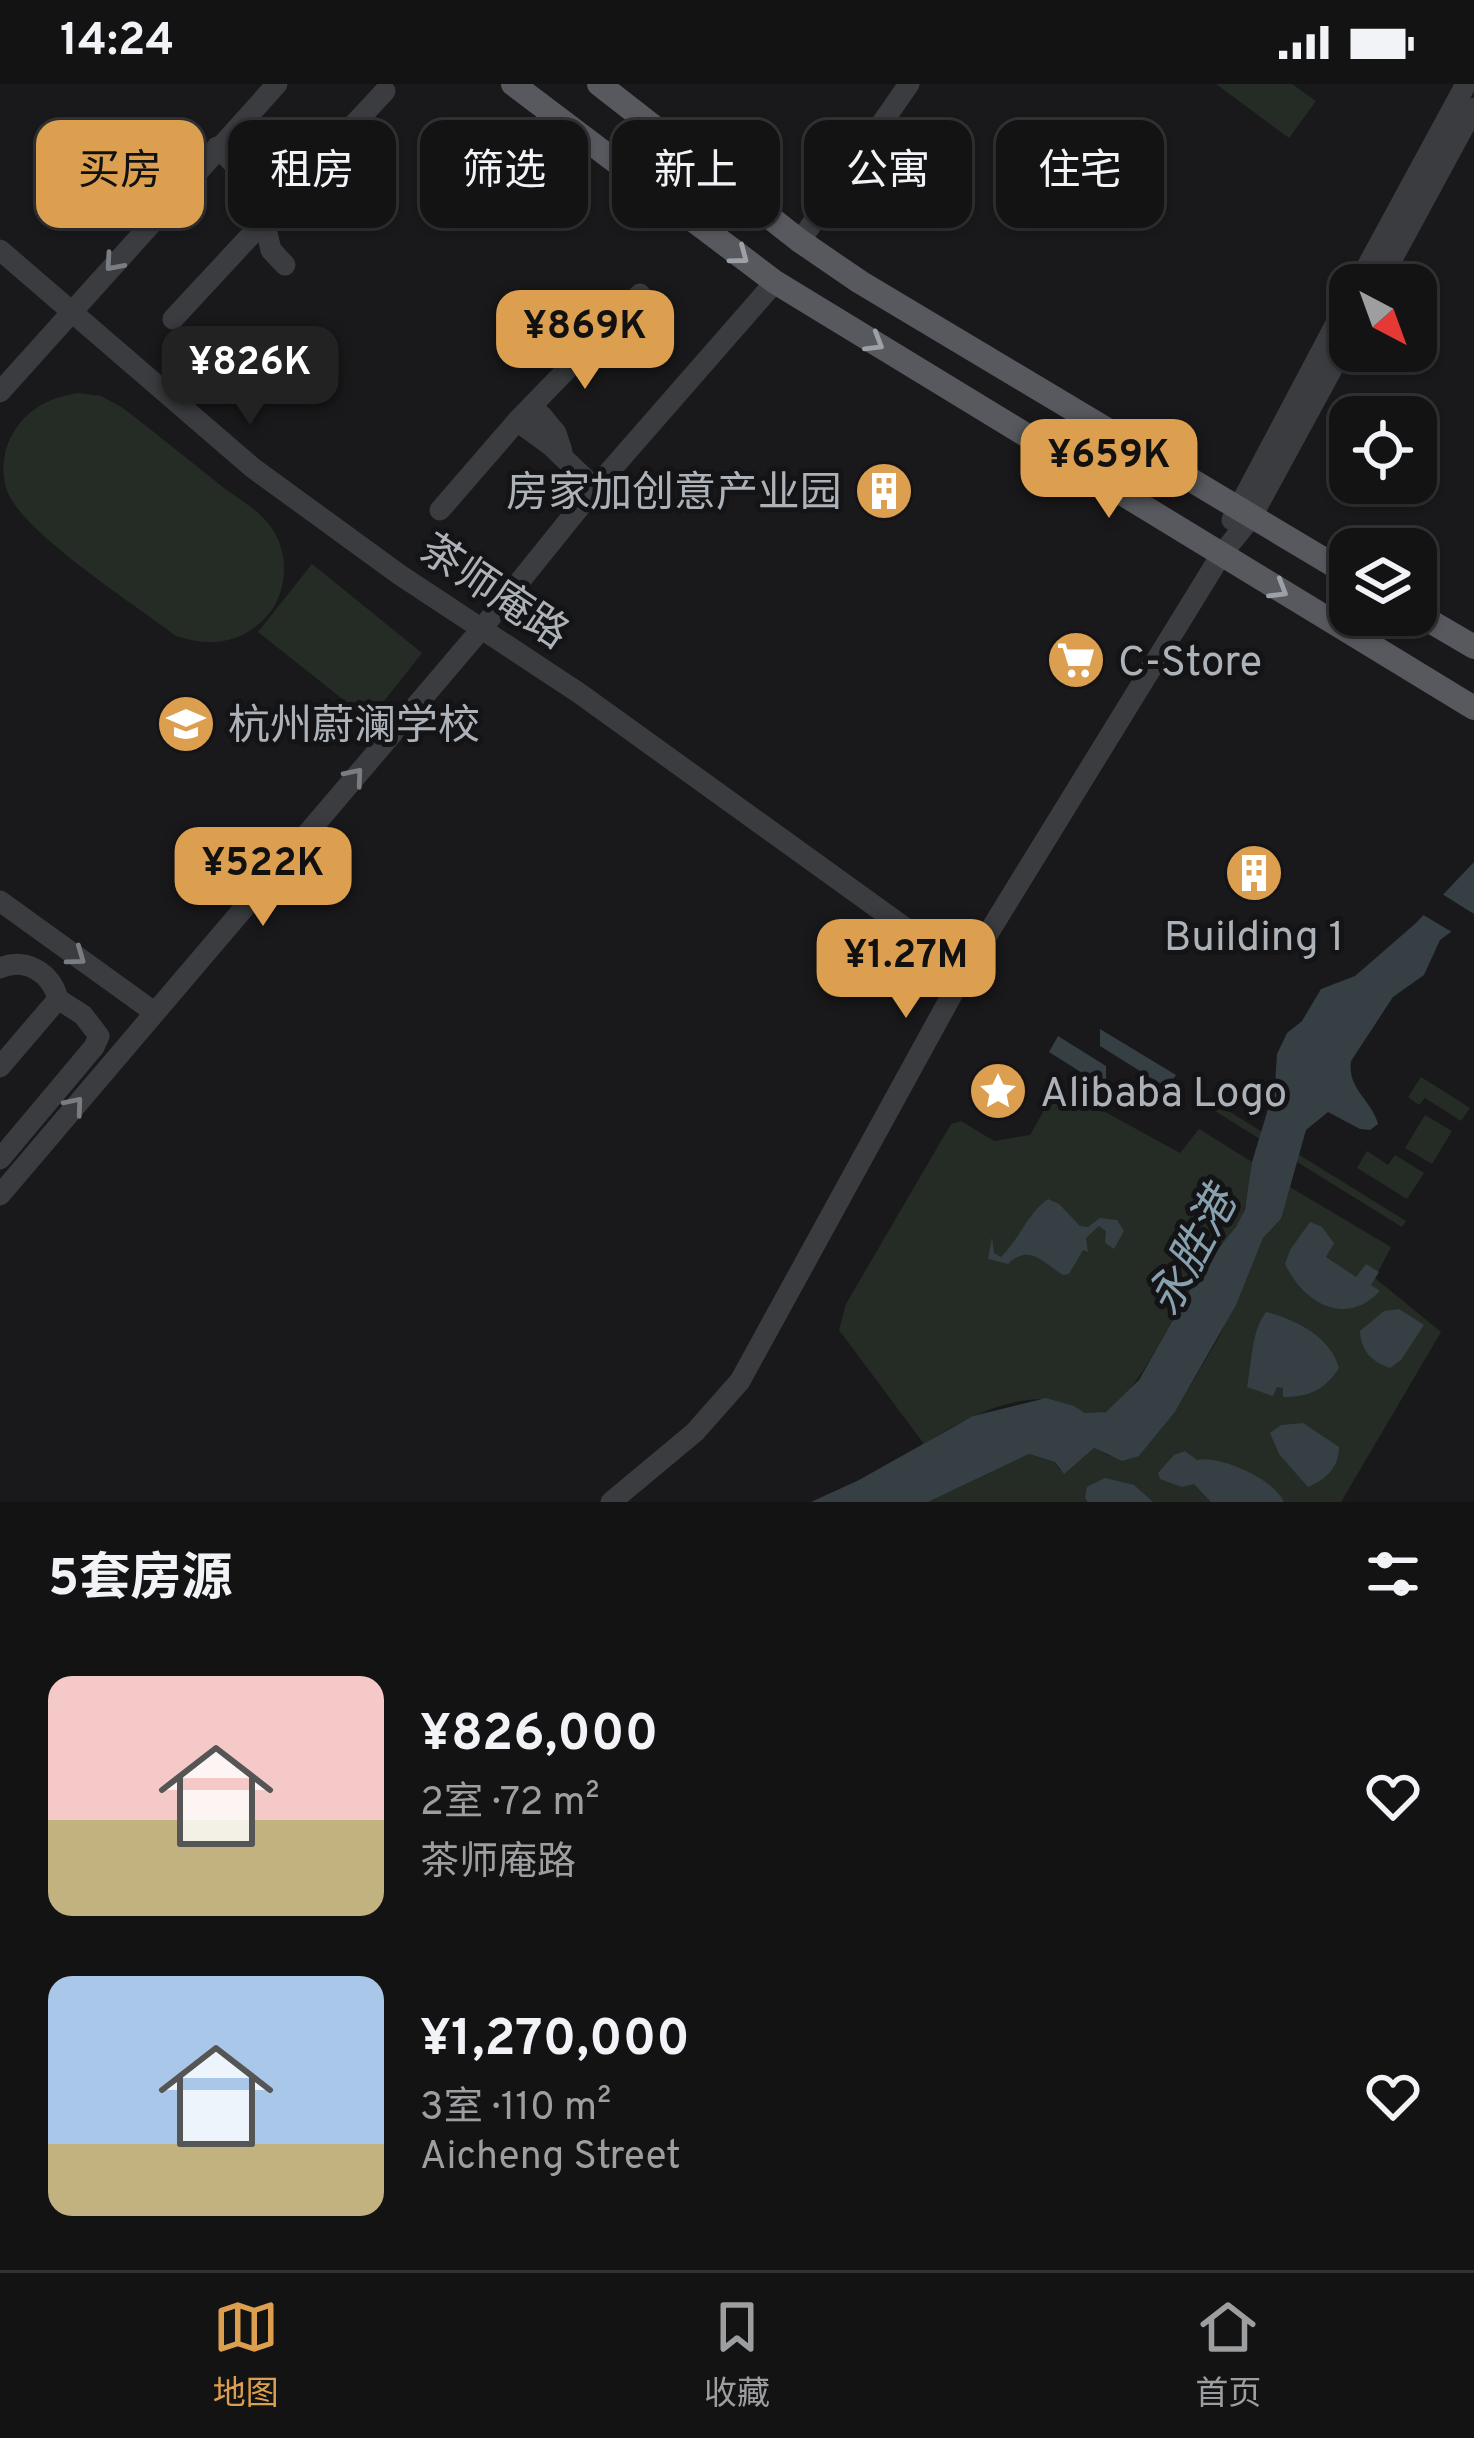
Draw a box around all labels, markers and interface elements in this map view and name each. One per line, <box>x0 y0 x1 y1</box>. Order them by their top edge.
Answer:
text: 14:24 <box>60 14 174 71</box>
chip: 买房 <box>36 120 204 228</box>
chip: 租房 <box>228 120 396 228</box>
chip: 筛选 <box>420 120 588 228</box>
chip: 新上 <box>612 120 780 228</box>
chip: 公寓 <box>804 120 972 228</box>
chip: 住宅 <box>996 120 1164 228</box>
one-way arrow <box>726 242 748 263</box>
one-way arrow <box>106 249 127 271</box>
north arrow <box>1329 264 1437 372</box>
map controls <box>1329 264 1437 636</box>
pin: ¥869K <box>501 290 669 392</box>
text: ¥869K <box>523 304 647 353</box>
pin: ¥826K <box>166 326 334 428</box>
one-way arrow <box>862 329 884 351</box>
text: ¥826K <box>189 340 311 389</box>
button: locate <box>1329 396 1437 504</box>
pin: ¥659K <box>1025 419 1193 521</box>
text: ¥659K <box>1047 433 1171 482</box>
building icon: 房家加创意产业园 <box>853 460 915 522</box>
place label: 房家加创意产业园 <box>506 469 842 522</box>
street label: 茶师庵路 <box>408 525 577 663</box>
button: layers <box>1329 528 1437 636</box>
one-way arrow <box>1266 576 1288 598</box>
supermarket icon: C-Store <box>1045 629 1107 691</box>
place label: C-Store <box>1118 638 1262 691</box>
school or university icon: 杭州蔚澜学校 <box>155 693 217 755</box>
place label: 杭州蔚澜学校 <box>228 702 480 755</box>
one-way arrow <box>341 768 363 790</box>
pin: ¥522K <box>179 827 347 929</box>
text: ¥522K <box>202 841 324 890</box>
building icon: Building 1 <box>1223 842 1285 904</box>
place label: Building 1 <box>1164 913 1344 966</box>
pin: ¥1.27M <box>808 919 1004 1021</box>
text: ¥1.27M <box>844 933 968 982</box>
one-way arrow <box>64 942 85 964</box>
place icon: Alibaba Logo <box>967 1060 1029 1122</box>
place label: Alibaba Logo <box>1040 1069 1287 1122</box>
one-way arrow <box>61 1097 83 1119</box>
water label: 永胜港 <box>1138 1175 1255 1326</box>
icon: filters <box>1360 1541 1426 1607</box>
text: 5套房源 <box>48 1549 232 1614</box>
text: ¥826,000 <box>420 1704 658 1769</box>
icon: home <box>144 1724 288 1868</box>
icon: heart <box>1360 1763 1426 1829</box>
text: 2室 · 72 m² <box>420 1780 600 1829</box>
text: 茶师庵路 <box>420 1840 576 1889</box>
text: ¥1,270,000 <box>420 2009 690 2074</box>
icon: home <box>144 2024 288 2168</box>
icon: heart <box>1360 2063 1426 2129</box>
text: 3室 · 110 m² <box>420 2085 611 2134</box>
text: Aicheng Street <box>420 2134 681 2183</box>
tab: 地图 <box>213 2294 279 2417</box>
tab: 收藏 <box>704 2294 770 2417</box>
tab: 首页 <box>1195 2294 1261 2417</box>

